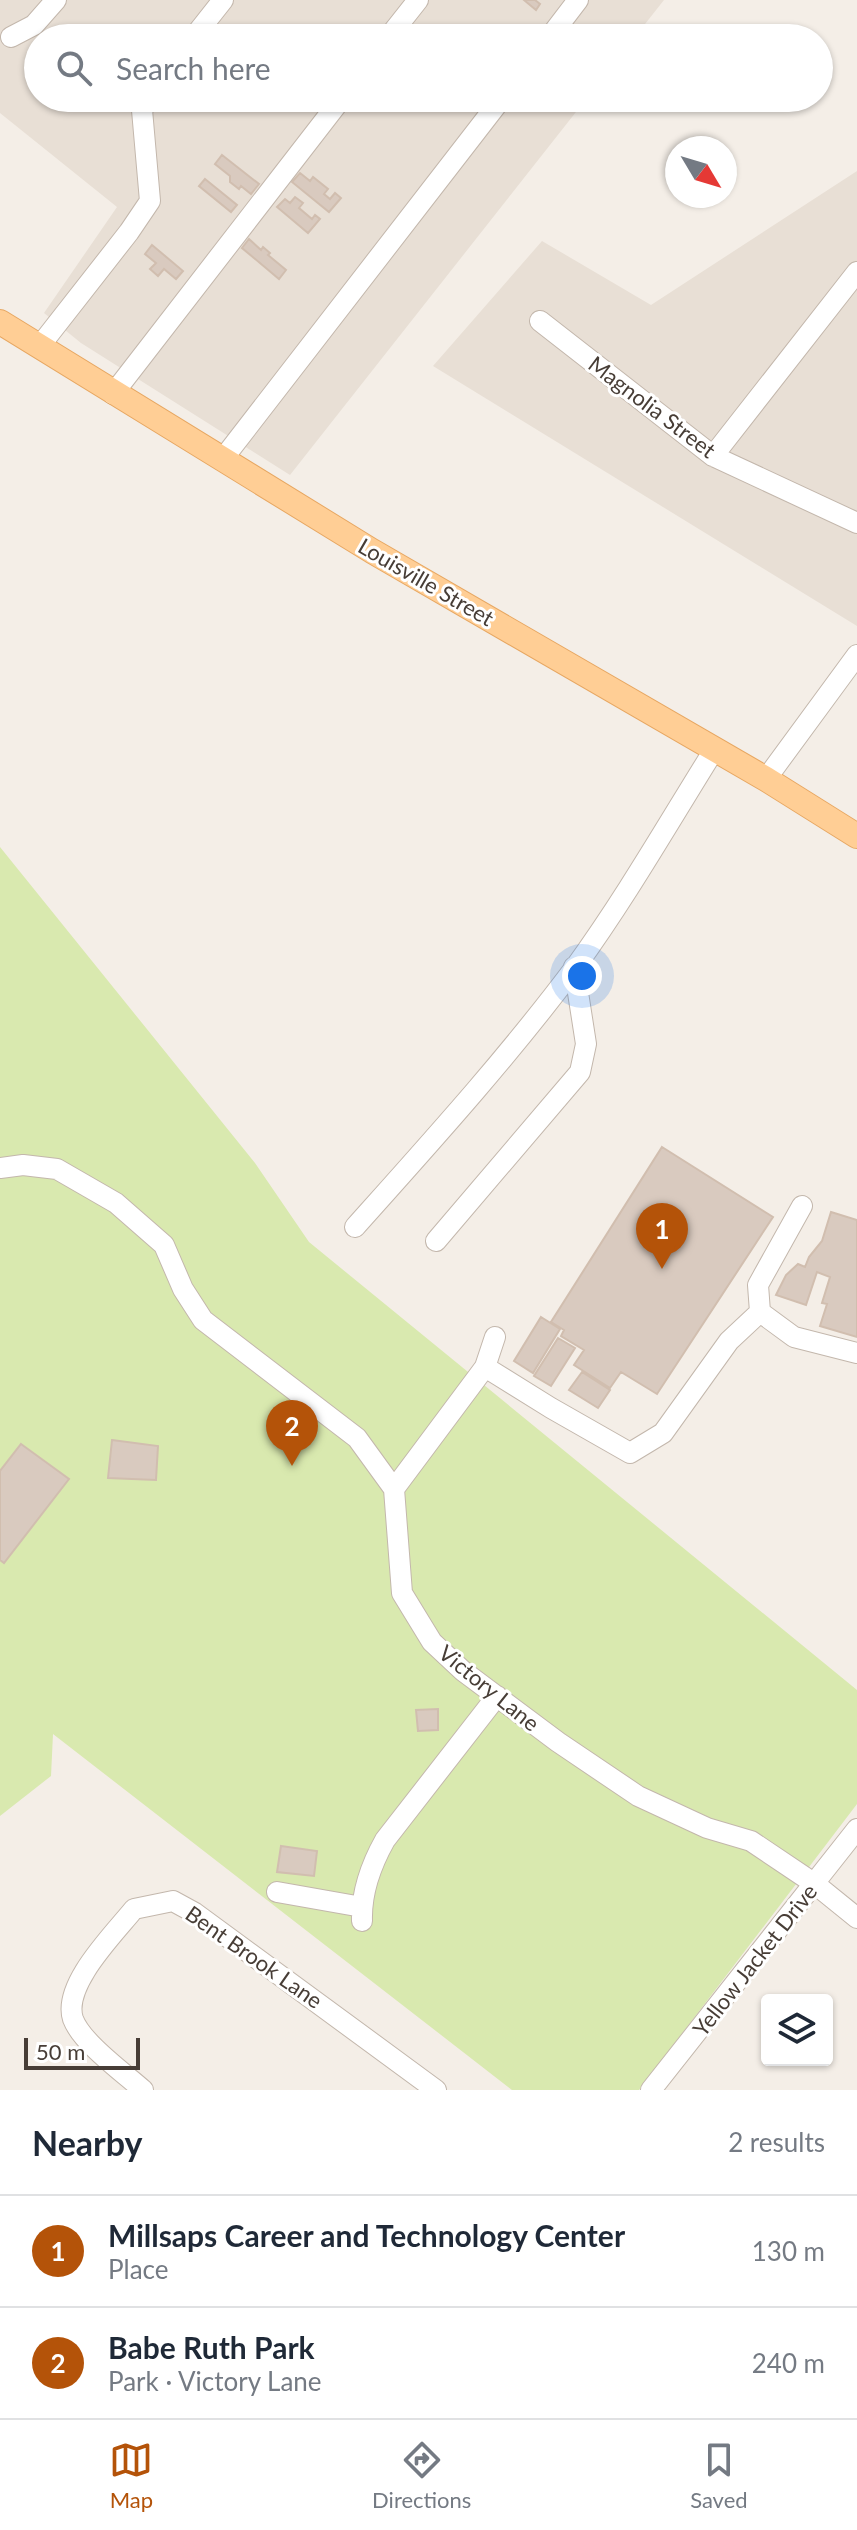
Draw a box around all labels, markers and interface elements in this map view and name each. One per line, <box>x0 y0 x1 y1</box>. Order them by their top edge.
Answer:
search box <box>24 24 833 112</box>
icon: search <box>52 46 96 90</box>
text: Search here <box>116 50 271 86</box>
north arrow <box>665 136 737 208</box>
street label: Magnolia Street <box>583 350 721 463</box>
street label: Louisville Street <box>354 532 499 631</box>
your location <box>562 956 602 996</box>
pin: 1 <box>636 1203 688 1269</box>
pin: 2 <box>266 1400 318 1466</box>
street label: Victory Lane <box>434 1639 545 1736</box>
street label: Yellow Jacket Drive <box>687 1878 822 2041</box>
street label: Bent Brook Lane <box>181 1899 328 2014</box>
map controls <box>761 1994 833 2066</box>
button: layers <box>761 1994 833 2066</box>
scale bar <box>24 2034 140 2070</box>
text: 50 m <box>36 2038 85 2065</box>
text: Nearby <box>32 2122 143 2163</box>
text: 2 results <box>728 2126 825 2158</box>
text: Millsaps Career and Technology Center <box>108 2217 625 2253</box>
text: 1 <box>50 2235 66 2267</box>
text: 130 m <box>752 2235 825 2267</box>
text: Place <box>108 2253 169 2285</box>
text: Babe Ruth Park <box>108 2329 315 2365</box>
text: 2 <box>50 2347 66 2379</box>
text: 240 m <box>752 2347 825 2379</box>
text: Park · Victory Lane <box>108 2365 322 2397</box>
tab: Map <box>109 2438 153 2513</box>
tab: Directions <box>372 2438 471 2513</box>
tab: Saved <box>690 2438 748 2513</box>

